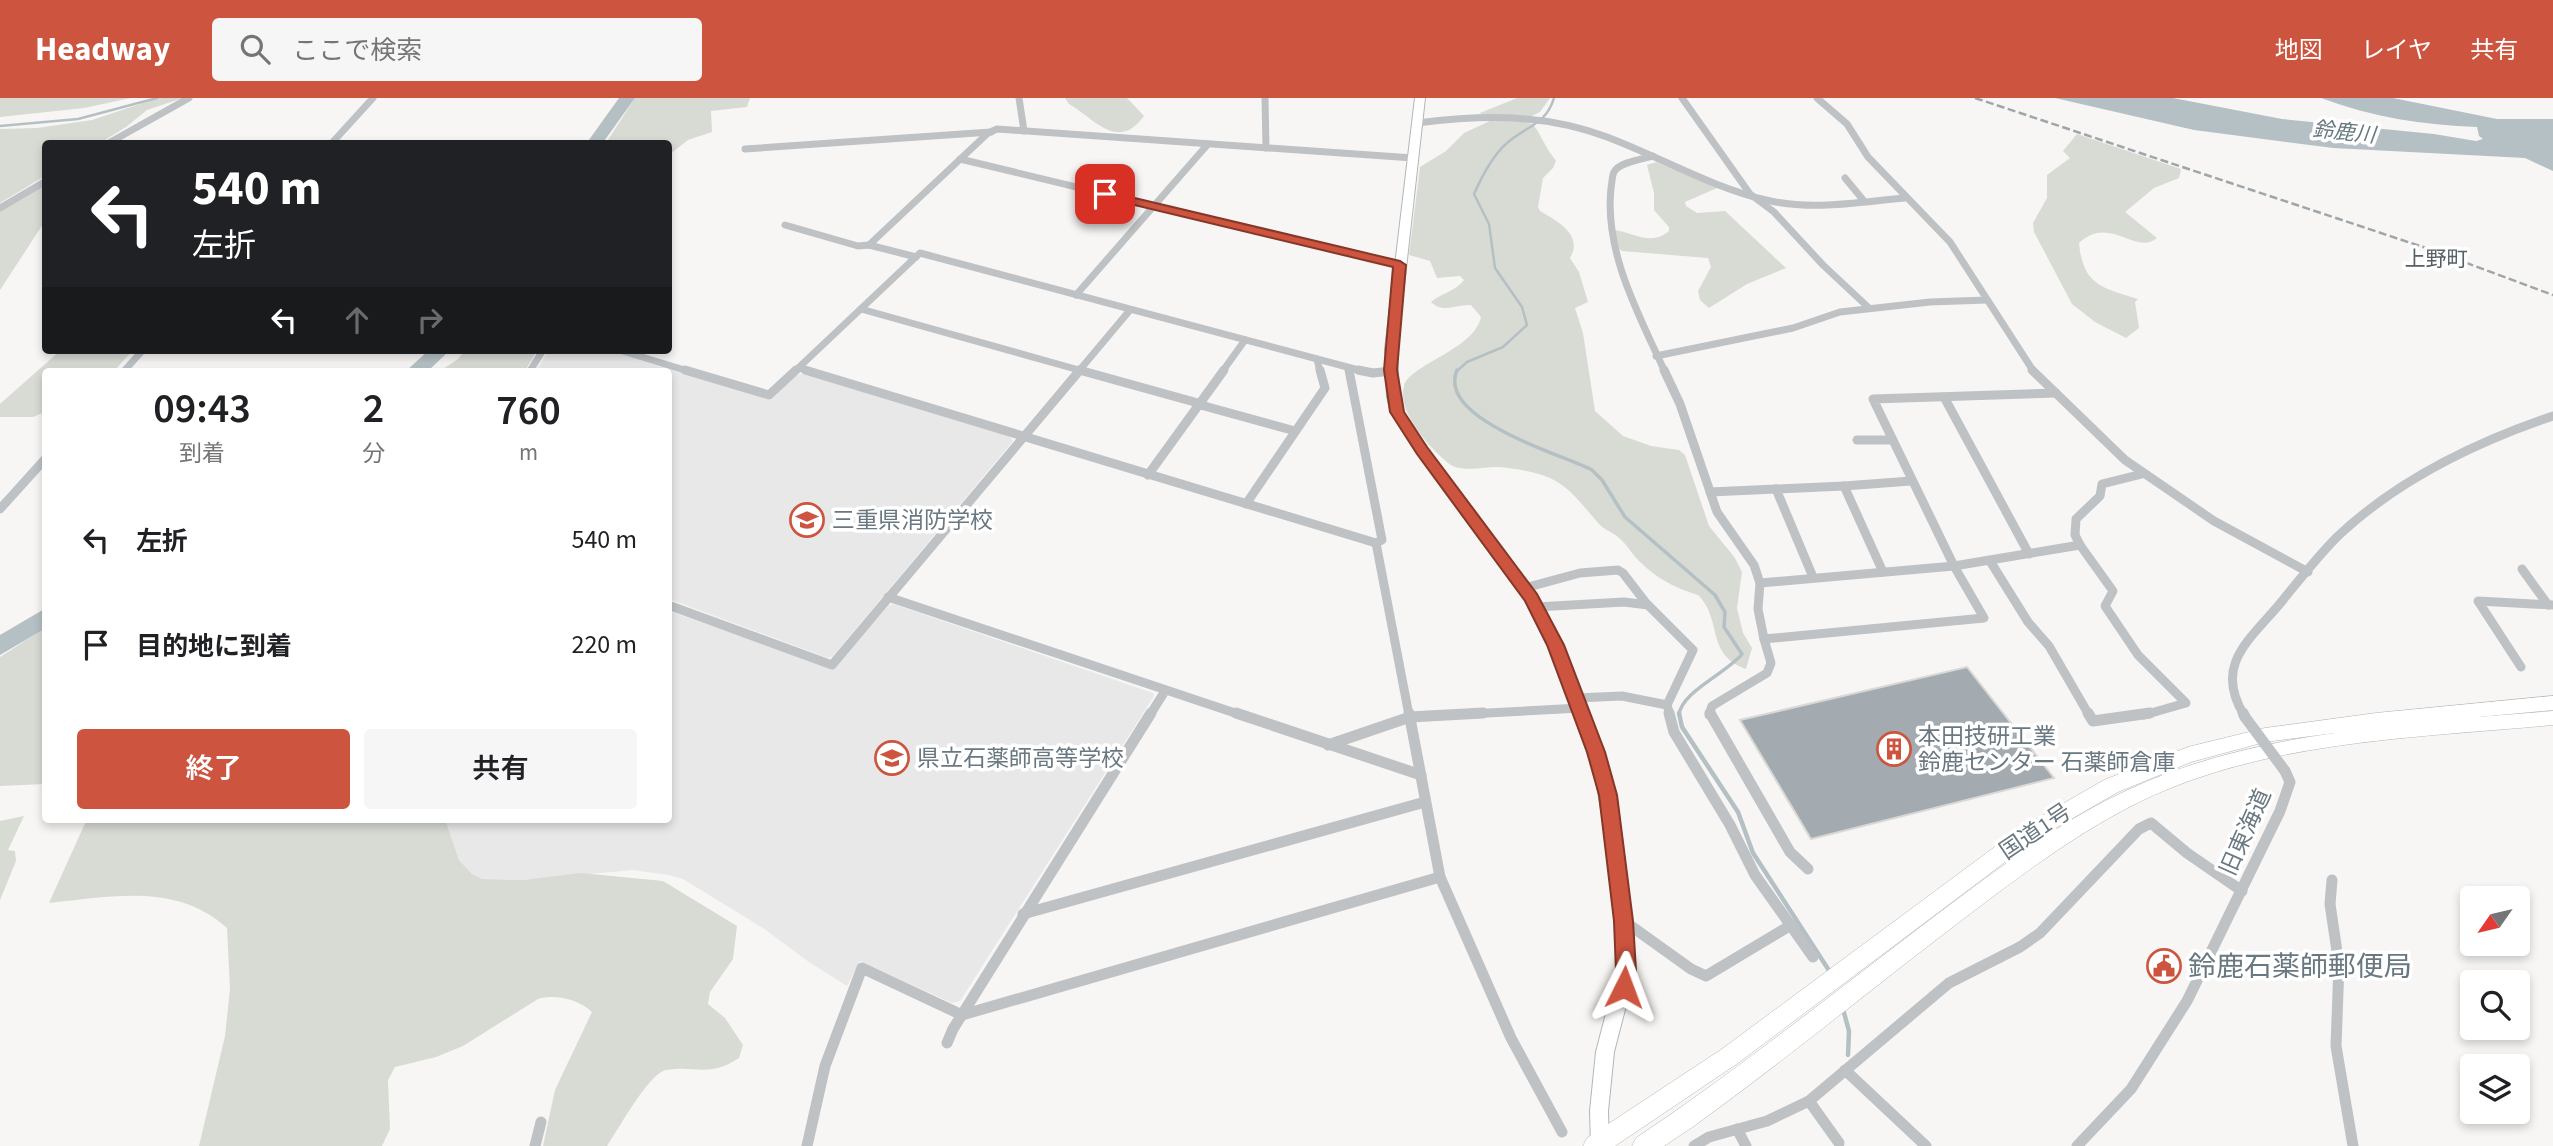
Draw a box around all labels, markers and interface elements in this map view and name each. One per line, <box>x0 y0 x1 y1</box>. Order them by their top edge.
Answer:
search box <box>212 18 702 81</box>
text: Headway <box>35 26 170 73</box>
icon: search <box>236 30 274 68</box>
text: ここで検索 <box>292 32 422 69</box>
text: 地図 <box>2275 33 2323 68</box>
text: レイヤ <box>2361 33 2432 68</box>
text: 共有 <box>2470 33 2518 68</box>
water label: 鈴鹿川 <box>2311 114 2379 150</box>
text: 540 m <box>192 154 321 224</box>
pin <box>1075 164 1135 224</box>
icon: left <box>77 168 168 259</box>
icon: arrive <box>1086 175 1124 213</box>
text: 左折 <box>192 223 256 269</box>
district label: 上野町 <box>2405 244 2468 274</box>
icon: left <box>265 301 303 339</box>
icon: ahead <box>338 301 376 339</box>
icon: right <box>411 301 449 339</box>
text: 09:43 <box>153 379 251 439</box>
text: 2 <box>363 379 384 439</box>
text: 760 <box>496 381 561 441</box>
text: m <box>519 436 538 469</box>
text: 到着 <box>179 437 225 470</box>
text: 分 <box>362 437 385 470</box>
school or university icon: 三重県消防学校 <box>788 501 826 539</box>
place label: 三重県消防学校 <box>832 504 993 537</box>
icon: left <box>77 521 115 559</box>
text: 540 m <box>571 521 637 558</box>
text: 左折 <box>136 523 188 560</box>
icon: arrive <box>77 626 115 664</box>
text: 220 m <box>571 626 637 663</box>
text: 目的地に到着 <box>136 628 292 665</box>
place label: 本田技研工業 鈴鹿センター 石薬師倉庫 <box>1918 720 2176 779</box>
button: 終了 <box>77 729 350 809</box>
button: 共有 <box>364 729 637 809</box>
building icon: 本田技研工業 鈴鹿センター 石薬師倉庫 <box>1875 730 1913 768</box>
school or university icon: 県立石薬師高等学校 <box>873 739 911 777</box>
place label: 県立石薬師高等学校 <box>917 742 1124 775</box>
street label: 旧東海道 <box>2212 783 2279 881</box>
street label: 国道1号 <box>1993 795 2078 868</box>
north arrow <box>2460 886 2530 956</box>
map controls <box>2460 886 2530 1124</box>
public building icon: 鈴鹿石薬師郵便局 <box>2145 947 2183 985</box>
place label: 鈴鹿石薬師郵便局 <box>2188 947 2412 987</box>
position arrow <box>1587 950 1661 1024</box>
button: search <box>2460 970 2530 1040</box>
button: layers <box>2460 1054 2530 1124</box>

